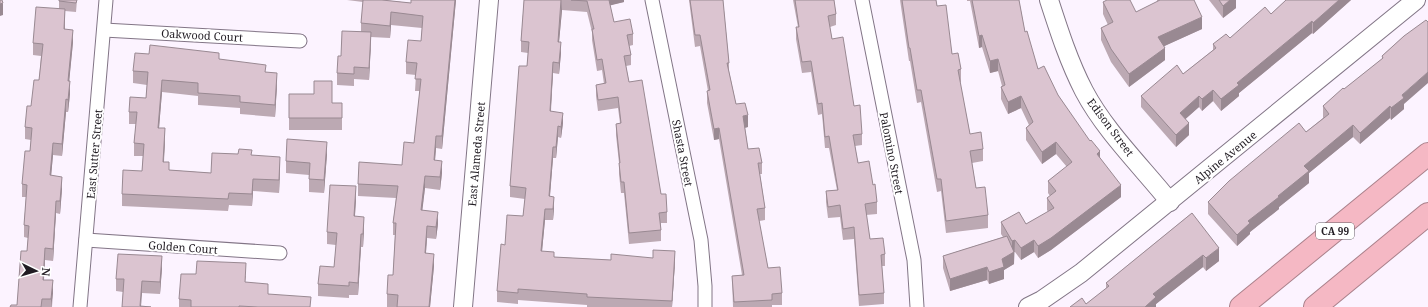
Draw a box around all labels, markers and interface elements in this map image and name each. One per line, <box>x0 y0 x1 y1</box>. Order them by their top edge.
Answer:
street label: Oakwood Court <box>161 25 243 45</box>
street label: Edison Street <box>1084 95 1138 159</box>
street label: East Alameda Street <box>464 101 488 207</box>
street label: East Sutter Street <box>83 108 105 200</box>
street label: Palomino Street <box>877 111 907 196</box>
street label: Shasta Street <box>669 118 697 188</box>
street label: Alpine Avenue <box>1191 127 1260 187</box>
road number: CA 99 <box>1316 223 1354 239</box>
street label: Golden Court <box>148 237 218 257</box>
north arrow <box>16 251 56 291</box>
text: N <box>39 267 54 277</box>

